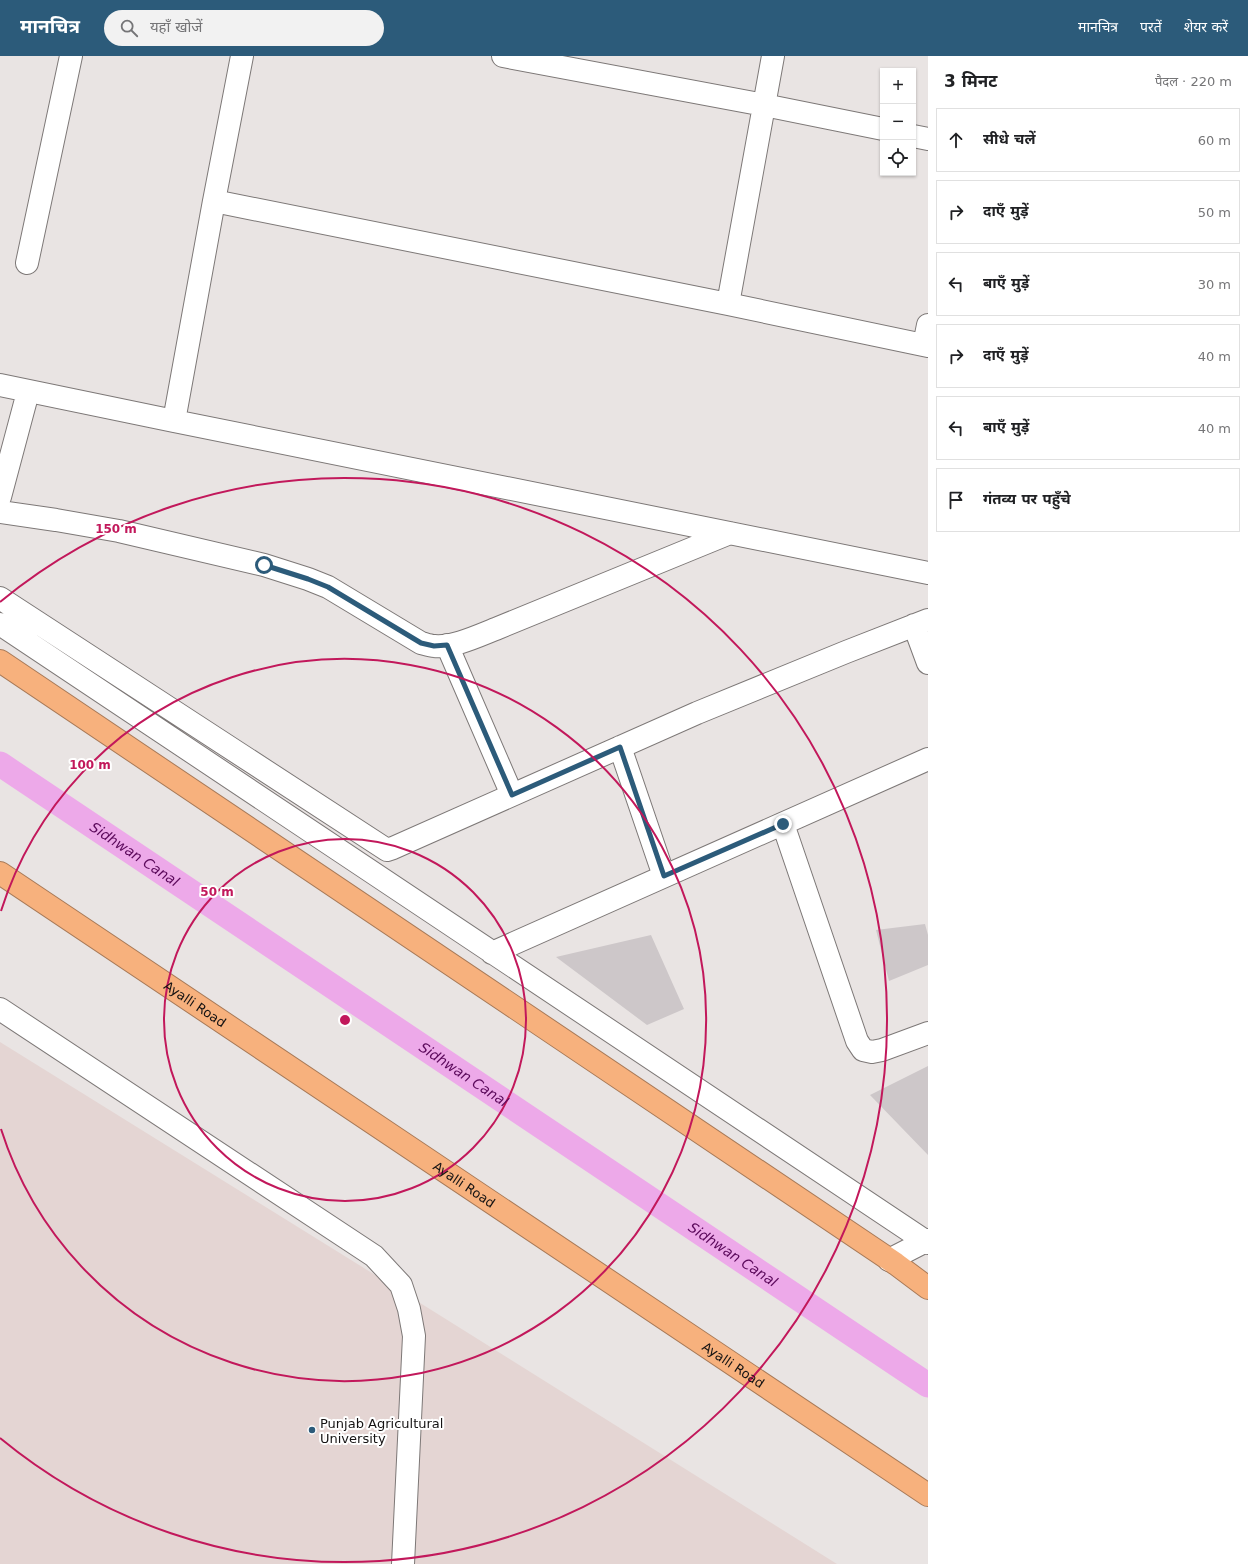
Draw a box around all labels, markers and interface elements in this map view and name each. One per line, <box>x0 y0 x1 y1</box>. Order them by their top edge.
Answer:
search box <box>104 10 384 46</box>
text: मानचित्र <box>20 15 80 37</box>
icon: search <box>118 17 140 39</box>
text: यहाँ खोजें <box>150 18 203 36</box>
text: मानचित्र <box>1078 19 1118 35</box>
text: परतें <box>1140 19 1162 35</box>
text: शेयर करें <box>1184 19 1228 35</box>
map controls <box>880 68 916 176</box>
button: + <box>880 68 916 104</box>
text: 3 मिनट <box>944 71 997 91</box>
text: पैदल · 220 m <box>1155 74 1232 89</box>
button: − <box>880 104 916 140</box>
icon: ahead <box>945 129 967 151</box>
text: सीधे चलें <box>983 130 1036 148</box>
text: 60 m <box>1198 133 1231 148</box>
button: locate <box>880 140 916 176</box>
icon: right <box>945 201 967 223</box>
text: दाएँ मुड़ें <box>983 202 1029 220</box>
text: 50 m <box>1198 205 1231 220</box>
icon: left <box>945 273 967 295</box>
text: बाएँ मुड़ें <box>983 274 1029 292</box>
text: 30 m <box>1198 277 1231 292</box>
icon: right <box>945 345 967 367</box>
text: दाएँ मुड़ें <box>983 346 1029 364</box>
text: 40 m <box>1198 349 1231 364</box>
icon: left <box>945 417 967 439</box>
text: बाएँ मुड़ें <box>983 418 1029 436</box>
text: 40 m <box>1198 421 1231 436</box>
icon: arrive <box>945 489 967 511</box>
text: गंतव्य पर पहुँचे <box>983 490 1071 508</box>
text: 150 m <box>95 522 137 536</box>
route start <box>255 556 273 574</box>
text: 100 m <box>69 758 111 772</box>
route end <box>774 815 792 833</box>
water label: Sidhwan Canal <box>87 819 182 890</box>
text: 50 m <box>200 885 234 899</box>
street label: Ayalli Road <box>161 978 229 1030</box>
centre of rings <box>338 1013 352 1027</box>
water label: Sidhwan Canal <box>416 1039 511 1110</box>
street label: Ayalli Road <box>431 1158 498 1210</box>
water label: Sidhwan Canal <box>685 1219 781 1290</box>
street label: Ayalli Road <box>700 1339 767 1391</box>
place label: Punjab Agricultural University <box>320 1416 443 1446</box>
marker: Punjab Agricultural University <box>307 1425 317 1435</box>

